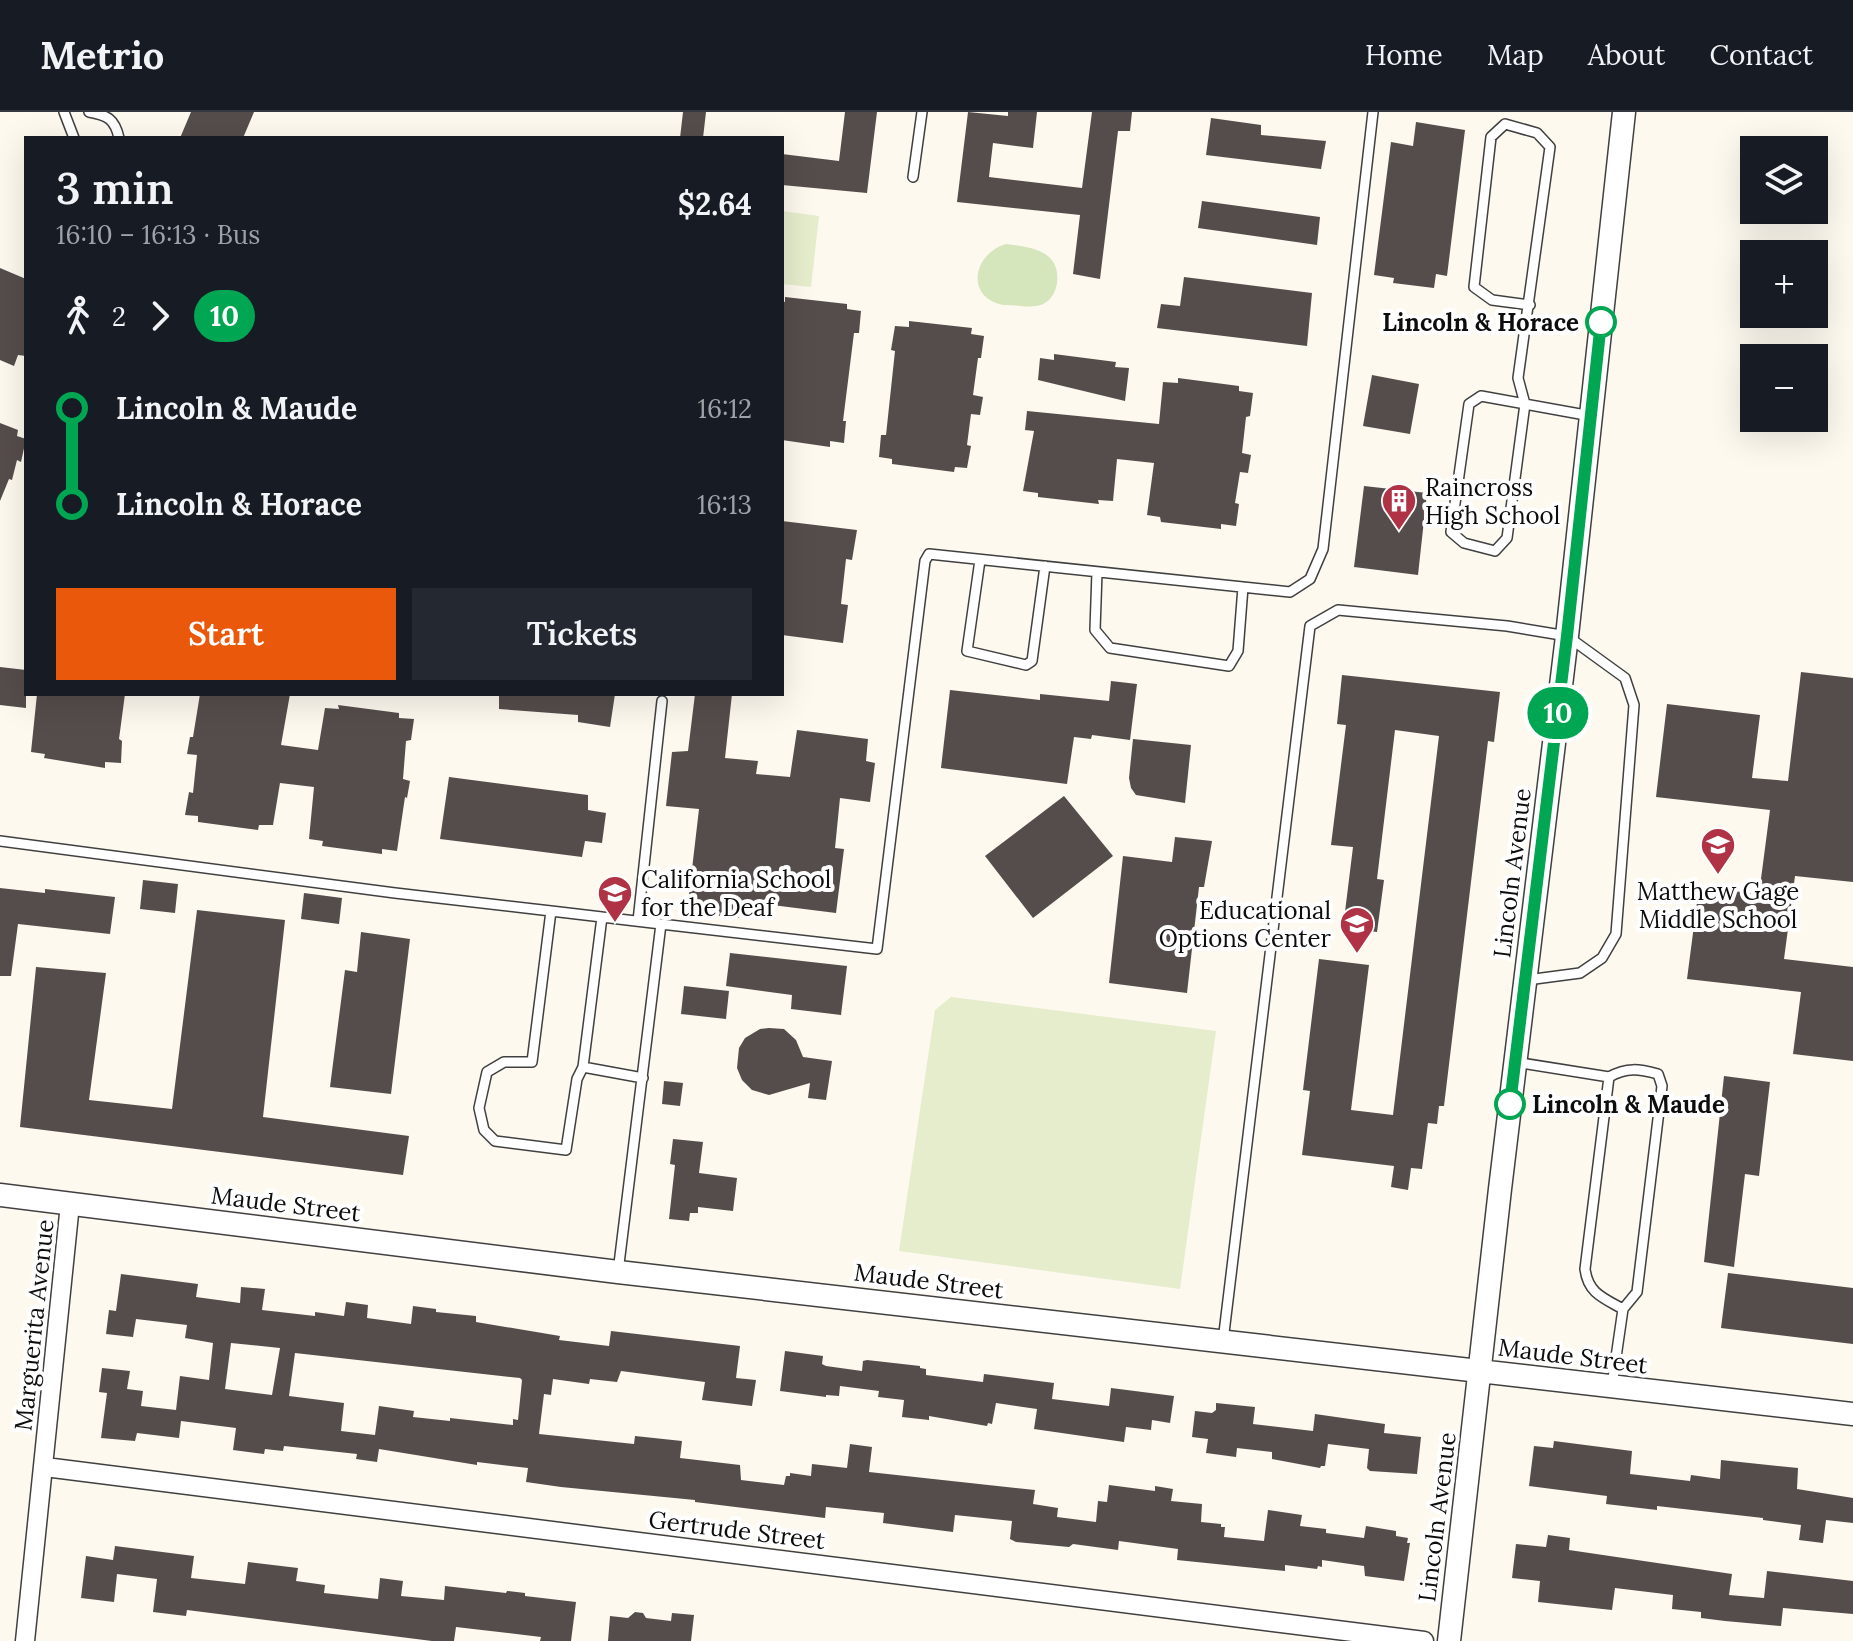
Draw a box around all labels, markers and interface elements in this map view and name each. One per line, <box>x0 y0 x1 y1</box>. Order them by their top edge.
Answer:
text: Metrio <box>40 31 164 79</box>
text: Home <box>1365 37 1443 73</box>
text: Map <box>1487 37 1544 73</box>
text: About <box>1588 37 1665 73</box>
text: Contact <box>1709 37 1813 73</box>
map controls <box>1740 136 1828 432</box>
button: layers <box>1740 136 1828 224</box>
text: 3 min <box>56 160 174 216</box>
text: $2.64 <box>678 185 752 223</box>
text: 16:10 – 16:13 · Bus <box>56 218 260 251</box>
button: + <box>1740 240 1828 328</box>
icon: walk <box>56 294 100 338</box>
icon: forward <box>138 294 182 338</box>
text: 10 <box>210 298 239 334</box>
text: 2 <box>112 300 126 333</box>
place label: Lincoln & Horace <box>1382 307 1579 338</box>
marker: Lincoln & Horace <box>1586 307 1616 337</box>
button: − <box>1740 344 1828 432</box>
text: Lincoln & Maude <box>116 389 357 427</box>
text: 16:12 <box>698 392 752 425</box>
place label: Raincross High School <box>1425 472 1560 531</box>
building icon: Raincross High School <box>1380 482 1418 532</box>
text: Lincoln & Horace <box>116 485 362 523</box>
text: 16:13 <box>697 488 752 521</box>
button: Start <box>56 588 396 680</box>
button: Tickets <box>412 588 752 680</box>
line badge: 10 <box>1522 687 1594 739</box>
text: 10 <box>1543 695 1573 731</box>
street label: Lincoln Avenue <box>1486 786 1538 960</box>
school or university icon: Matthew Gage Middle School <box>1699 826 1737 876</box>
place label: California School for the Deaf <box>641 864 831 923</box>
school or university icon: California School for the Deaf <box>596 874 634 924</box>
place label: Matthew Gage Middle School <box>1637 876 1799 935</box>
place label: Educational Options Center <box>1159 895 1332 954</box>
school or university icon: Educational Options Center <box>1338 905 1376 955</box>
marker: Lincoln & Maude <box>1495 1089 1525 1119</box>
place label: Lincoln & Maude <box>1532 1089 1725 1120</box>
street label: Maude Street <box>210 1179 363 1229</box>
street label: Marguerita Avenue <box>7 1218 61 1432</box>
street label: Maude Street <box>853 1256 1006 1306</box>
street label: Maude Street <box>1497 1331 1650 1381</box>
street label: Lincoln Avenue <box>1411 1430 1463 1604</box>
street label: Gertrude Street <box>647 1504 828 1556</box>

